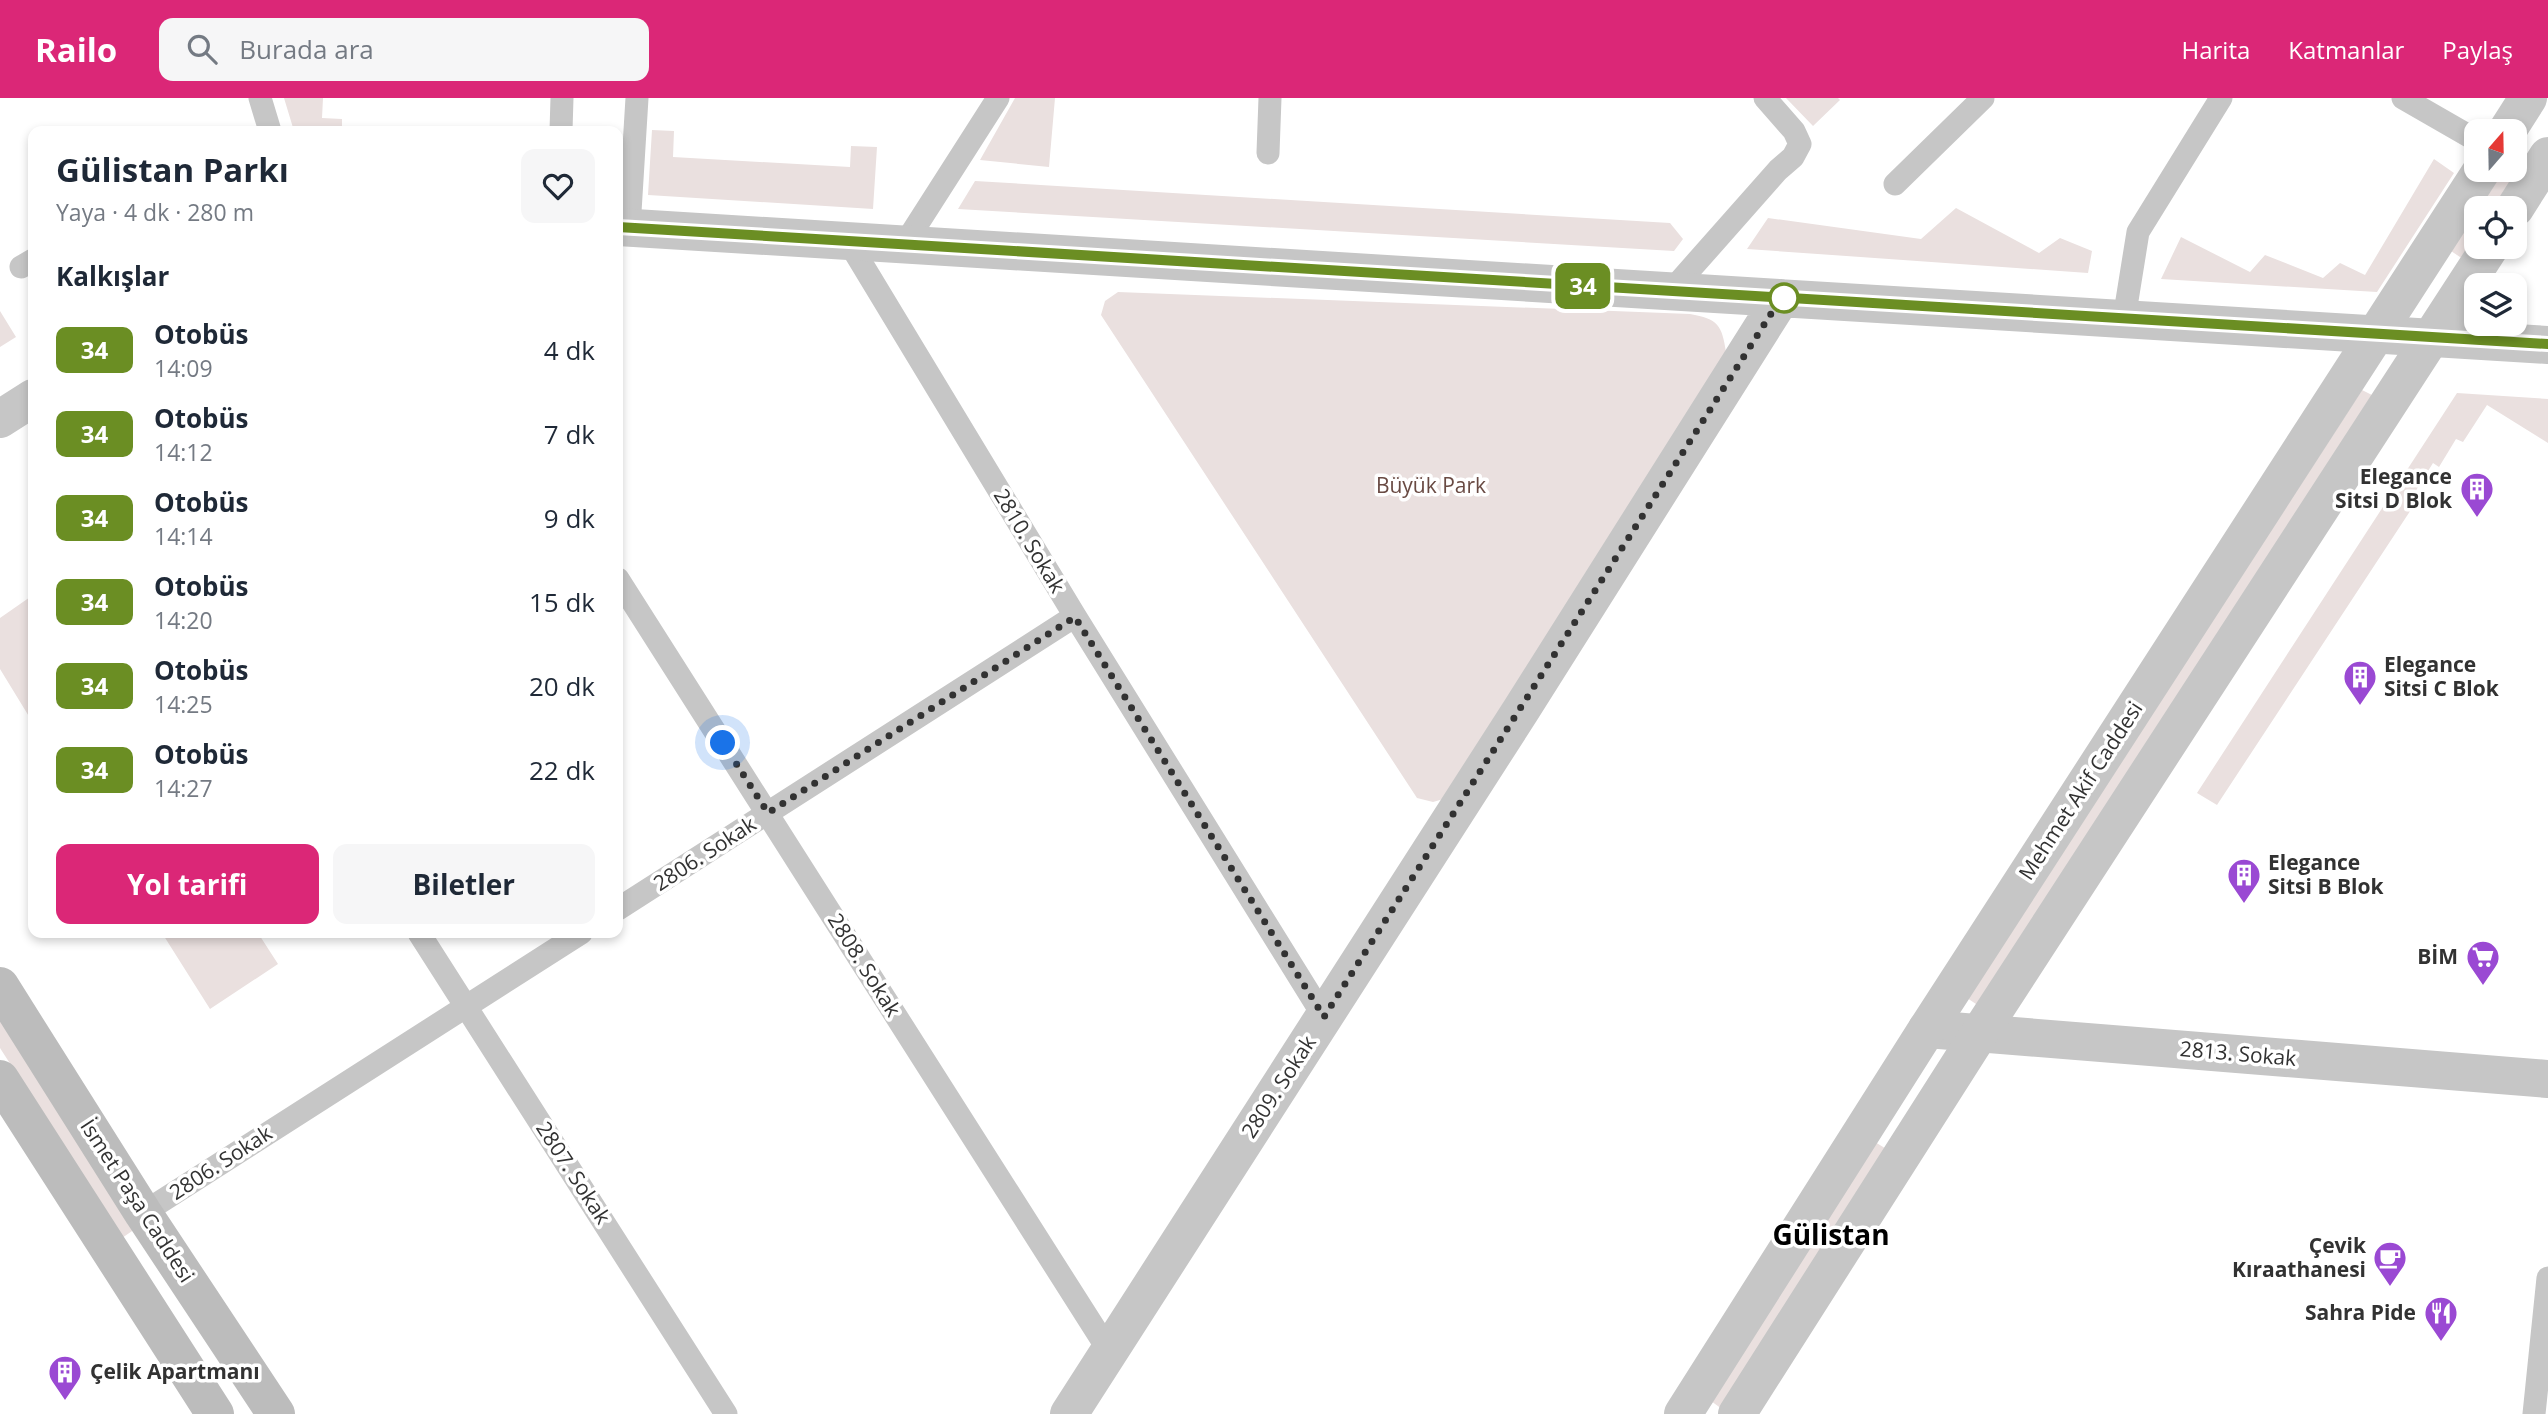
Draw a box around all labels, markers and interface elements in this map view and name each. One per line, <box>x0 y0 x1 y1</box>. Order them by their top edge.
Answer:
search box <box>159 18 649 81</box>
text: Railo <box>35 27 117 72</box>
icon: search <box>183 30 221 68</box>
text: Burada ara <box>239 31 374 67</box>
text: Harita <box>2182 33 2250 66</box>
text: Katmanlar <box>2288 33 2404 66</box>
text: Paylaş <box>2442 33 2513 66</box>
north arrow <box>2464 119 2527 182</box>
map controls <box>2464 119 2527 336</box>
text: Gülistan Parkı <box>56 147 289 192</box>
button: heart <box>521 149 595 223</box>
text: Yaya · 4 dk · 280 m <box>56 196 254 228</box>
button: locate <box>2464 196 2527 259</box>
text: Kalkışlar <box>56 258 169 294</box>
line badge: 34 <box>1552 263 1614 309</box>
text: 34 <box>1569 269 1597 302</box>
button: layers <box>2464 273 2527 336</box>
unlabelled marker <box>1769 283 1799 313</box>
text: Otobüs <box>154 316 249 352</box>
text: 4 dk <box>544 332 595 368</box>
text: 34 <box>81 333 108 366</box>
text: 14:09 <box>154 352 213 384</box>
text: Otobüs <box>154 400 249 436</box>
text: 7 dk <box>544 416 595 452</box>
text: 34 <box>81 417 108 450</box>
text: 14:12 <box>154 436 213 468</box>
place label: Elegance Sitsi D Blok <box>2335 462 2453 514</box>
building icon: Elegance Sitsi D Blok <box>2458 470 2496 519</box>
park label: Büyük Park <box>1376 471 1486 499</box>
street label: 2810. Sokak <box>988 483 1072 598</box>
text: Otobüs <box>154 484 249 520</box>
text: 9 dk <box>544 500 595 536</box>
text: 34 <box>81 501 108 534</box>
text: 14:14 <box>154 520 213 552</box>
text: Otobüs <box>154 568 249 604</box>
text: 15 dk <box>529 584 595 620</box>
text: 34 <box>81 585 108 618</box>
text: 14:20 <box>154 604 213 636</box>
place label: Elegance Sitsi C Blok <box>2384 650 2500 702</box>
text: Otobüs <box>154 652 249 688</box>
building icon: Elegance Sitsi C Blok <box>2341 658 2379 707</box>
text: 20 dk <box>529 668 595 704</box>
text: 34 <box>81 669 108 702</box>
text: 14:25 <box>154 688 213 720</box>
street label: Mehmet Akif Caddesi <box>2012 696 2148 885</box>
your location <box>705 725 740 760</box>
text: Otobüs <box>154 736 249 772</box>
text: 22 dk <box>529 752 595 788</box>
text: 34 <box>81 753 108 786</box>
text: 14:27 <box>154 772 213 804</box>
street label: 2806. Sokak <box>648 810 761 897</box>
button: Yol tarifi <box>56 844 319 924</box>
button: Biletler <box>333 844 595 924</box>
place label: Elegance Sitsi B Blok <box>2268 848 2384 900</box>
building icon: Elegance Sitsi B Blok <box>2225 856 2263 905</box>
street label: 2808. Sokak <box>822 907 908 1021</box>
supermarket icon: BİM <box>2464 938 2502 987</box>
place label: BİM <box>2417 942 2458 970</box>
street label: 2809. Sokak <box>1235 1030 1322 1143</box>
street label: 2813. Sokak <box>2179 1034 2298 1072</box>
street label: İsmet Paşa Caddesi <box>75 1113 201 1287</box>
street label: 2807. Sokak <box>530 1116 617 1229</box>
street label: 2806. Sokak <box>164 1119 277 1206</box>
district label: Gülistan <box>1772 1215 1890 1253</box>
place label: Çevik Kıraathanesi <box>2232 1231 2367 1283</box>
cafe icon: Çevik Kıraathanesi <box>2371 1239 2409 1288</box>
restaurant icon: Sahra Pide <box>2422 1294 2460 1343</box>
place label: Sahra Pide <box>2305 1298 2416 1326</box>
building icon: Çelik Apartmanı <box>46 1353 84 1402</box>
place label: Çelik Apartmanı <box>90 1357 260 1385</box>

